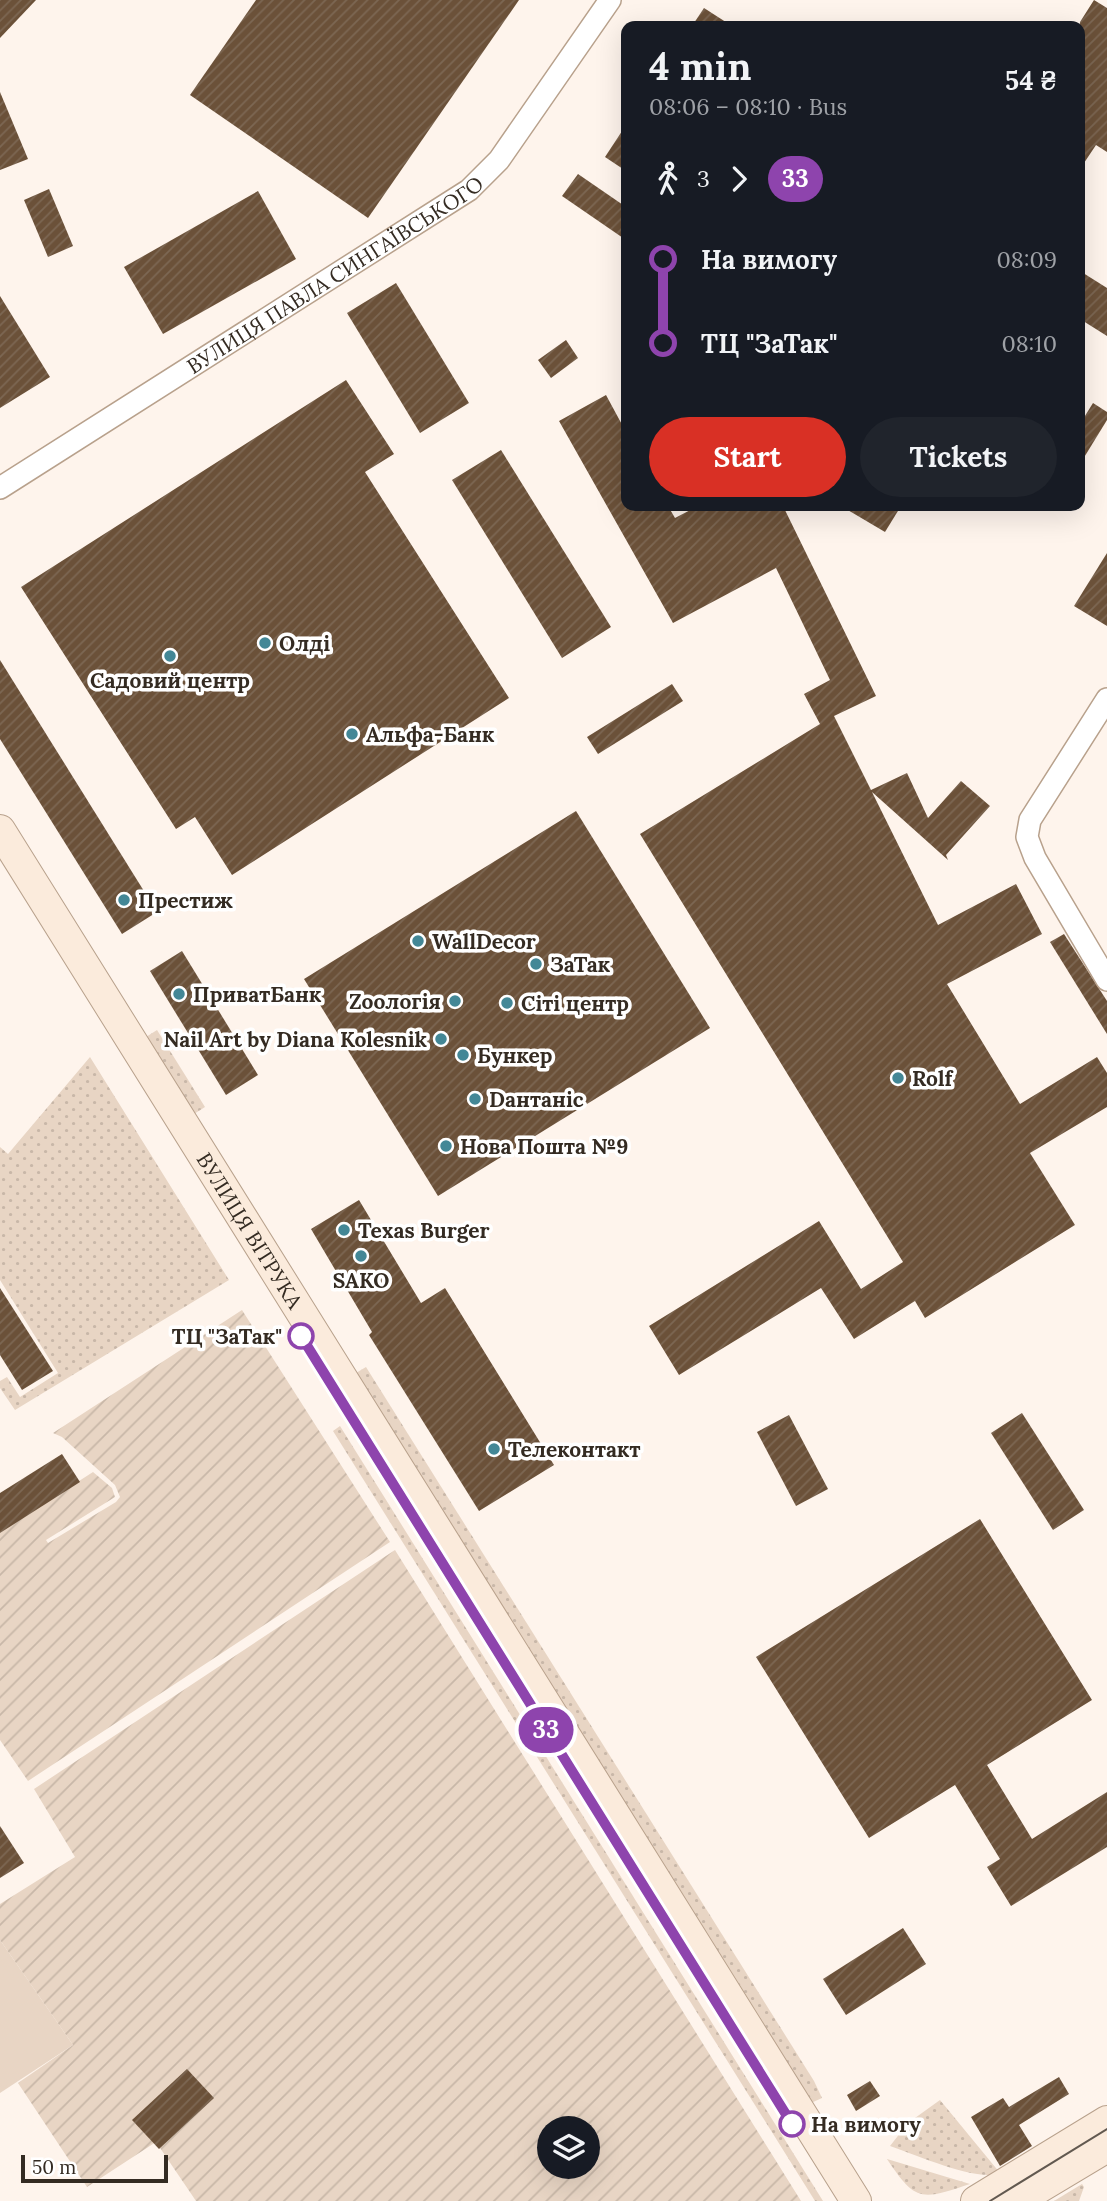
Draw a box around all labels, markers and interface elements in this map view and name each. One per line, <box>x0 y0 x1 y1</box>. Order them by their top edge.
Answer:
text: 4 min <box>649 42 751 90</box>
text: 54 ₴ <box>1005 64 1057 97</box>
text: 08:06 – 08:10 · Bus <box>649 92 847 121</box>
icon: walk <box>649 160 687 198</box>
icon: forward <box>720 160 758 198</box>
text: 33 <box>782 163 809 194</box>
text: 3 <box>697 164 710 193</box>
street label: ВУЛИЦЯ ПАВЛА СИНГАЇВСЬКОГО <box>181 170 489 379</box>
text: На вимогу <box>701 243 837 276</box>
text: 08:09 <box>996 245 1057 274</box>
text: ТЦ "ЗаТак" <box>701 327 837 360</box>
text: 08:10 <box>1001 329 1057 358</box>
button: Start <box>649 417 846 497</box>
button: Tickets <box>860 417 1057 497</box>
place label: Олді <box>279 630 330 657</box>
marker: Олді <box>257 635 273 651</box>
marker: Садовий центр <box>162 648 178 664</box>
place label: Садовий центр <box>90 667 250 694</box>
place label: Альфа-Банк <box>366 721 495 748</box>
marker: Альфа-Банк <box>344 726 360 742</box>
place label: Престиж <box>138 887 233 914</box>
marker: Престиж <box>116 892 132 908</box>
place label: WallDecor <box>432 928 536 955</box>
marker: WallDecor <box>410 933 426 949</box>
place label: ЗаТак <box>550 951 611 978</box>
marker: ЗаТак <box>528 956 544 972</box>
place label: ПриватБанк <box>193 981 322 1008</box>
marker: ПриватБанк <box>171 986 187 1002</box>
place label: Zooлогія <box>349 988 441 1015</box>
place label: Сіті центр <box>521 990 629 1017</box>
marker: Zooлогія <box>447 993 463 1009</box>
marker: Сіті центр <box>499 995 515 1011</box>
place label: Nail Art by Diana Kolesnik <box>164 1026 428 1053</box>
marker: Nail Art by Diana Kolesnik <box>433 1031 449 1047</box>
place label: Бункер <box>477 1042 552 1069</box>
marker: Бункер <box>455 1047 471 1063</box>
place label: Rolf <box>912 1065 953 1092</box>
marker: Rolf <box>890 1070 906 1086</box>
place label: Dантаніс <box>489 1086 584 1113</box>
marker: Dантаніс <box>467 1091 483 1107</box>
place label: Нова Пошта №9 <box>460 1133 628 1160</box>
marker: Нова Пошта №9 <box>438 1138 454 1154</box>
street label: ВУЛИЦЯ ВІТРУКА <box>191 1147 309 1314</box>
place label: Texas Burger <box>358 1217 490 1244</box>
marker: Texas Burger <box>336 1222 352 1238</box>
marker: SAKO <box>353 1248 369 1264</box>
place label: SAKO <box>333 1267 389 1294</box>
place label: ТЦ "ЗаТак" <box>172 1323 282 1350</box>
marker: ТЦ "ЗаТак" <box>288 1323 314 1349</box>
place label: Телеконтакт <box>508 1436 641 1463</box>
marker: Телеконтакт <box>486 1441 502 1457</box>
line badge: 33 <box>514 1707 578 1753</box>
text: 33 <box>533 1714 559 1745</box>
marker: На вимогу <box>779 2111 805 2137</box>
place label: На вимогу <box>811 2111 921 2138</box>
map controls <box>537 2116 600 2179</box>
button: layers <box>537 2116 600 2179</box>
scale bar <box>21 2152 168 2184</box>
text: 50 m <box>32 2155 76 2179</box>

